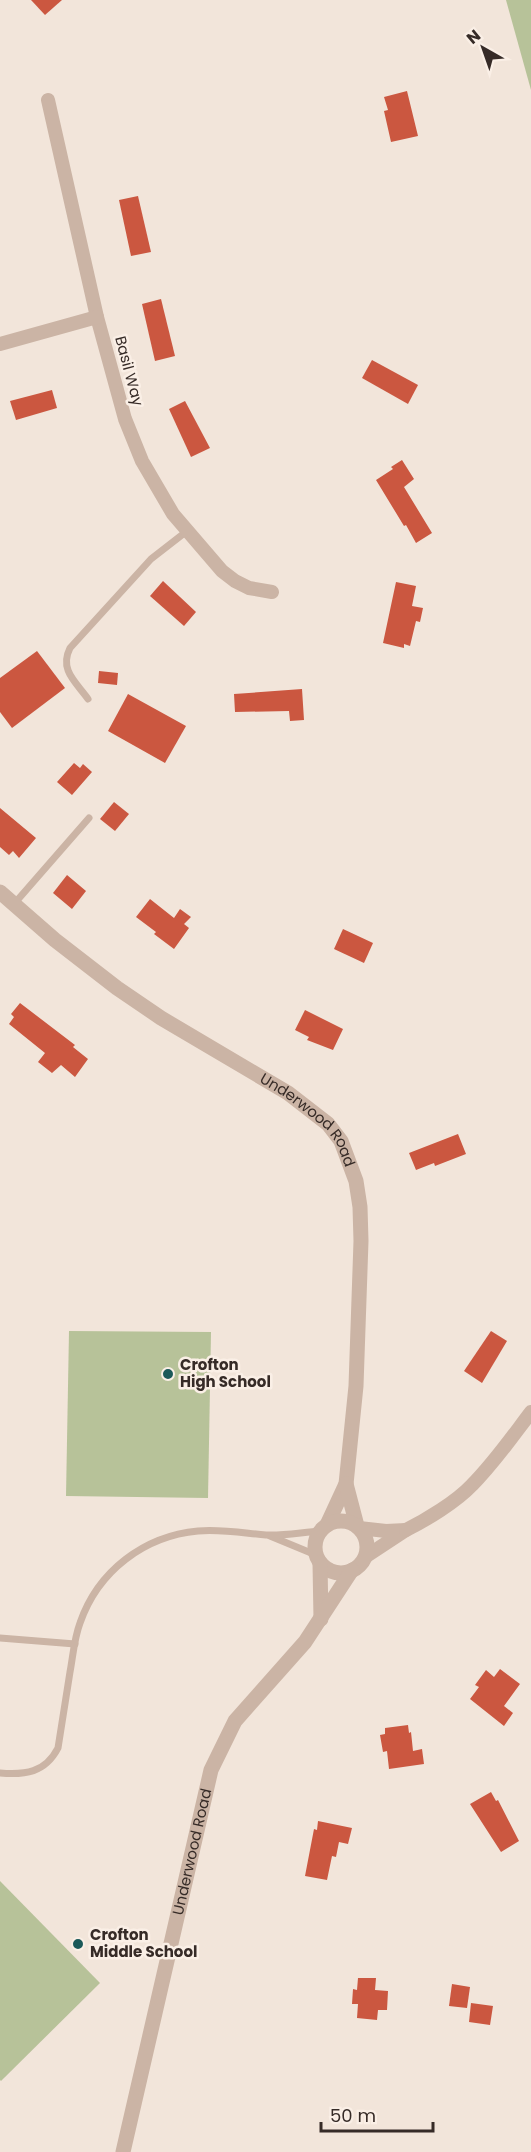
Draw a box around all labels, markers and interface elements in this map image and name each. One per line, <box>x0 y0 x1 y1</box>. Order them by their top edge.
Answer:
north arrow <box>453 18 513 78</box>
text: N <box>462 24 486 50</box>
street label: Basil Way <box>110 333 149 409</box>
street label: Underwood Road <box>256 1068 361 1169</box>
place label: Crofton High School <box>180 1354 271 1392</box>
marker: Crofton High School <box>161 1367 175 1381</box>
street label: Underwood Road <box>167 1786 216 1917</box>
place label: Crofton Middle School <box>90 1924 197 1962</box>
marker: Crofton Middle School <box>71 1937 85 1951</box>
scale bar <box>321 2095 434 2133</box>
text: 50 m <box>330 2103 376 2128</box>

